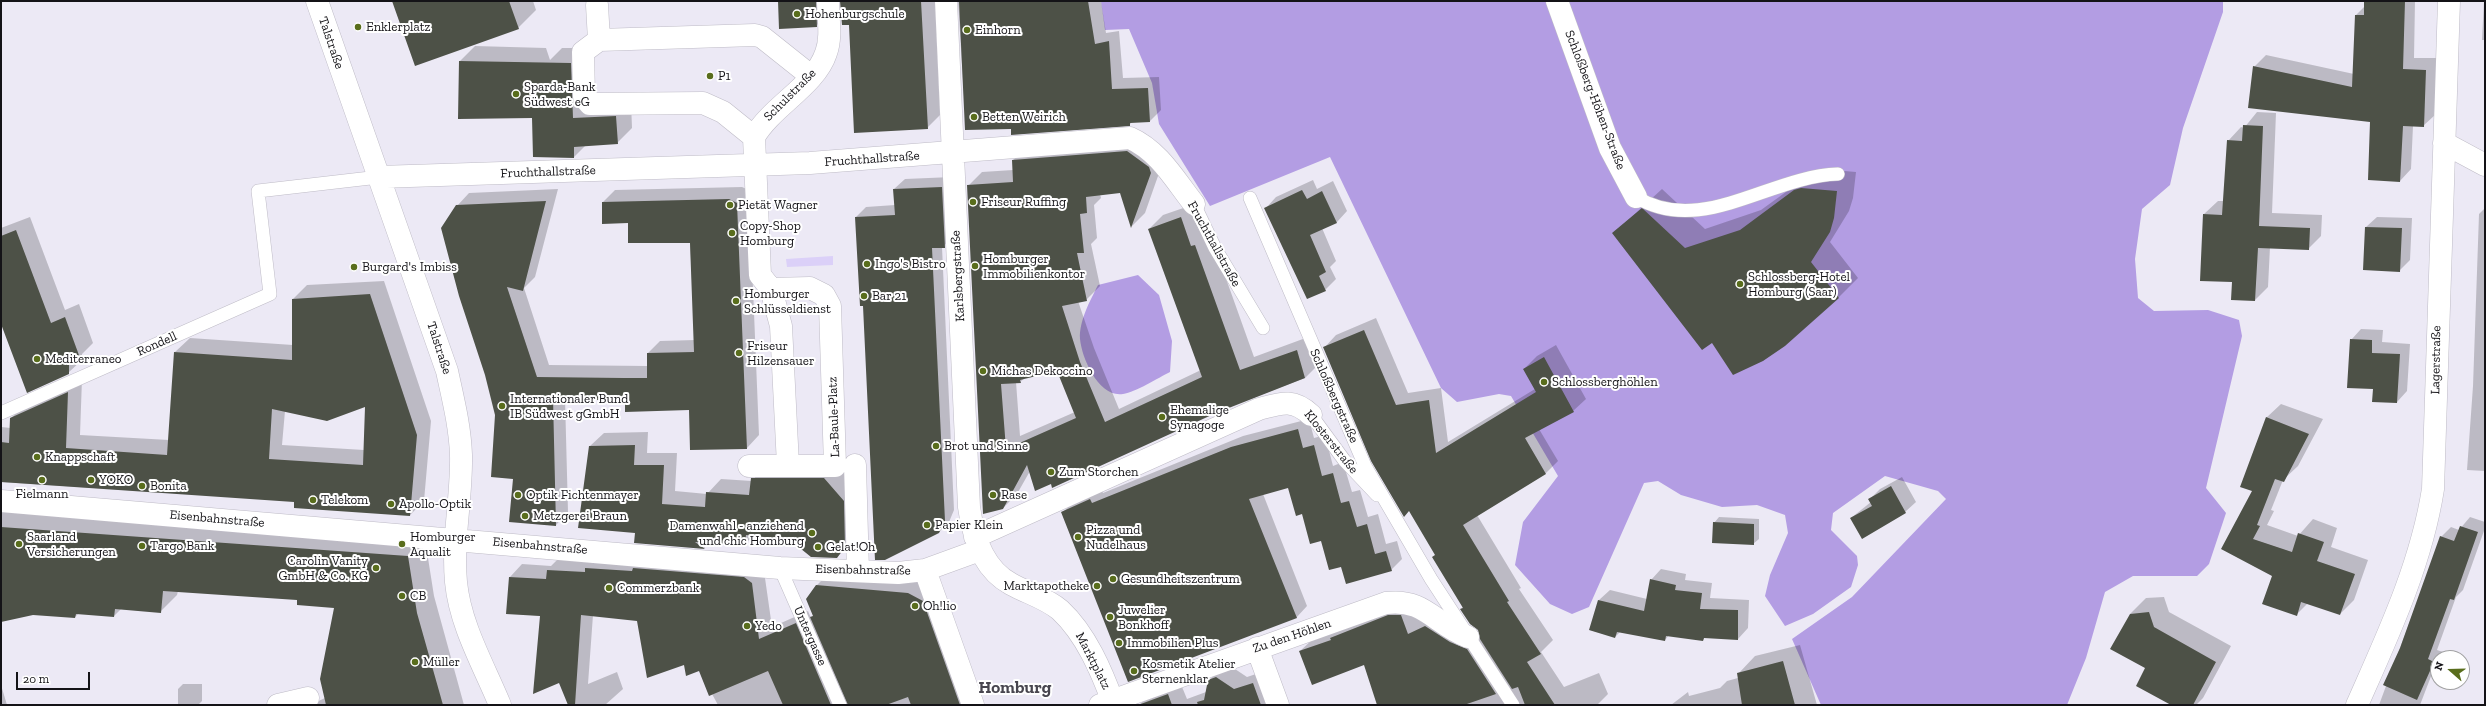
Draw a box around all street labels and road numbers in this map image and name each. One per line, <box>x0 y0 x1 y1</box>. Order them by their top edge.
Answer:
street label: Talstraße <box>315 15 347 71</box>
street label: Schloßberg-Höhen-Straße <box>1561 28 1629 172</box>
street label: Schulstraße <box>761 66 819 124</box>
street label: Fruchthallstraße <box>824 148 920 170</box>
street label: Fruchthallstraße <box>500 163 596 181</box>
street label: Fruchthallstraße <box>1184 198 1244 290</box>
street label: Karlsbergstraße <box>948 230 968 322</box>
street label: Talstraße <box>423 320 455 376</box>
street label: Lagerstraße <box>2428 325 2444 395</box>
street label: Rondell <box>135 328 179 360</box>
street label: Schloßbergstraße <box>1306 347 1362 445</box>
street label: La-Baule-Platz <box>825 376 843 458</box>
street label: Klosterstraße <box>1301 407 1361 477</box>
street label: Eisenbahnstraße <box>169 507 265 531</box>
street label: Eisenbahnstraße <box>492 534 588 558</box>
street label: Eisenbahnstraße <box>815 561 911 579</box>
street label: Untergasse <box>790 604 830 668</box>
street label: Zu den Höhlen <box>1251 615 1333 657</box>
street label: Marktplatz <box>1072 630 1114 692</box>

